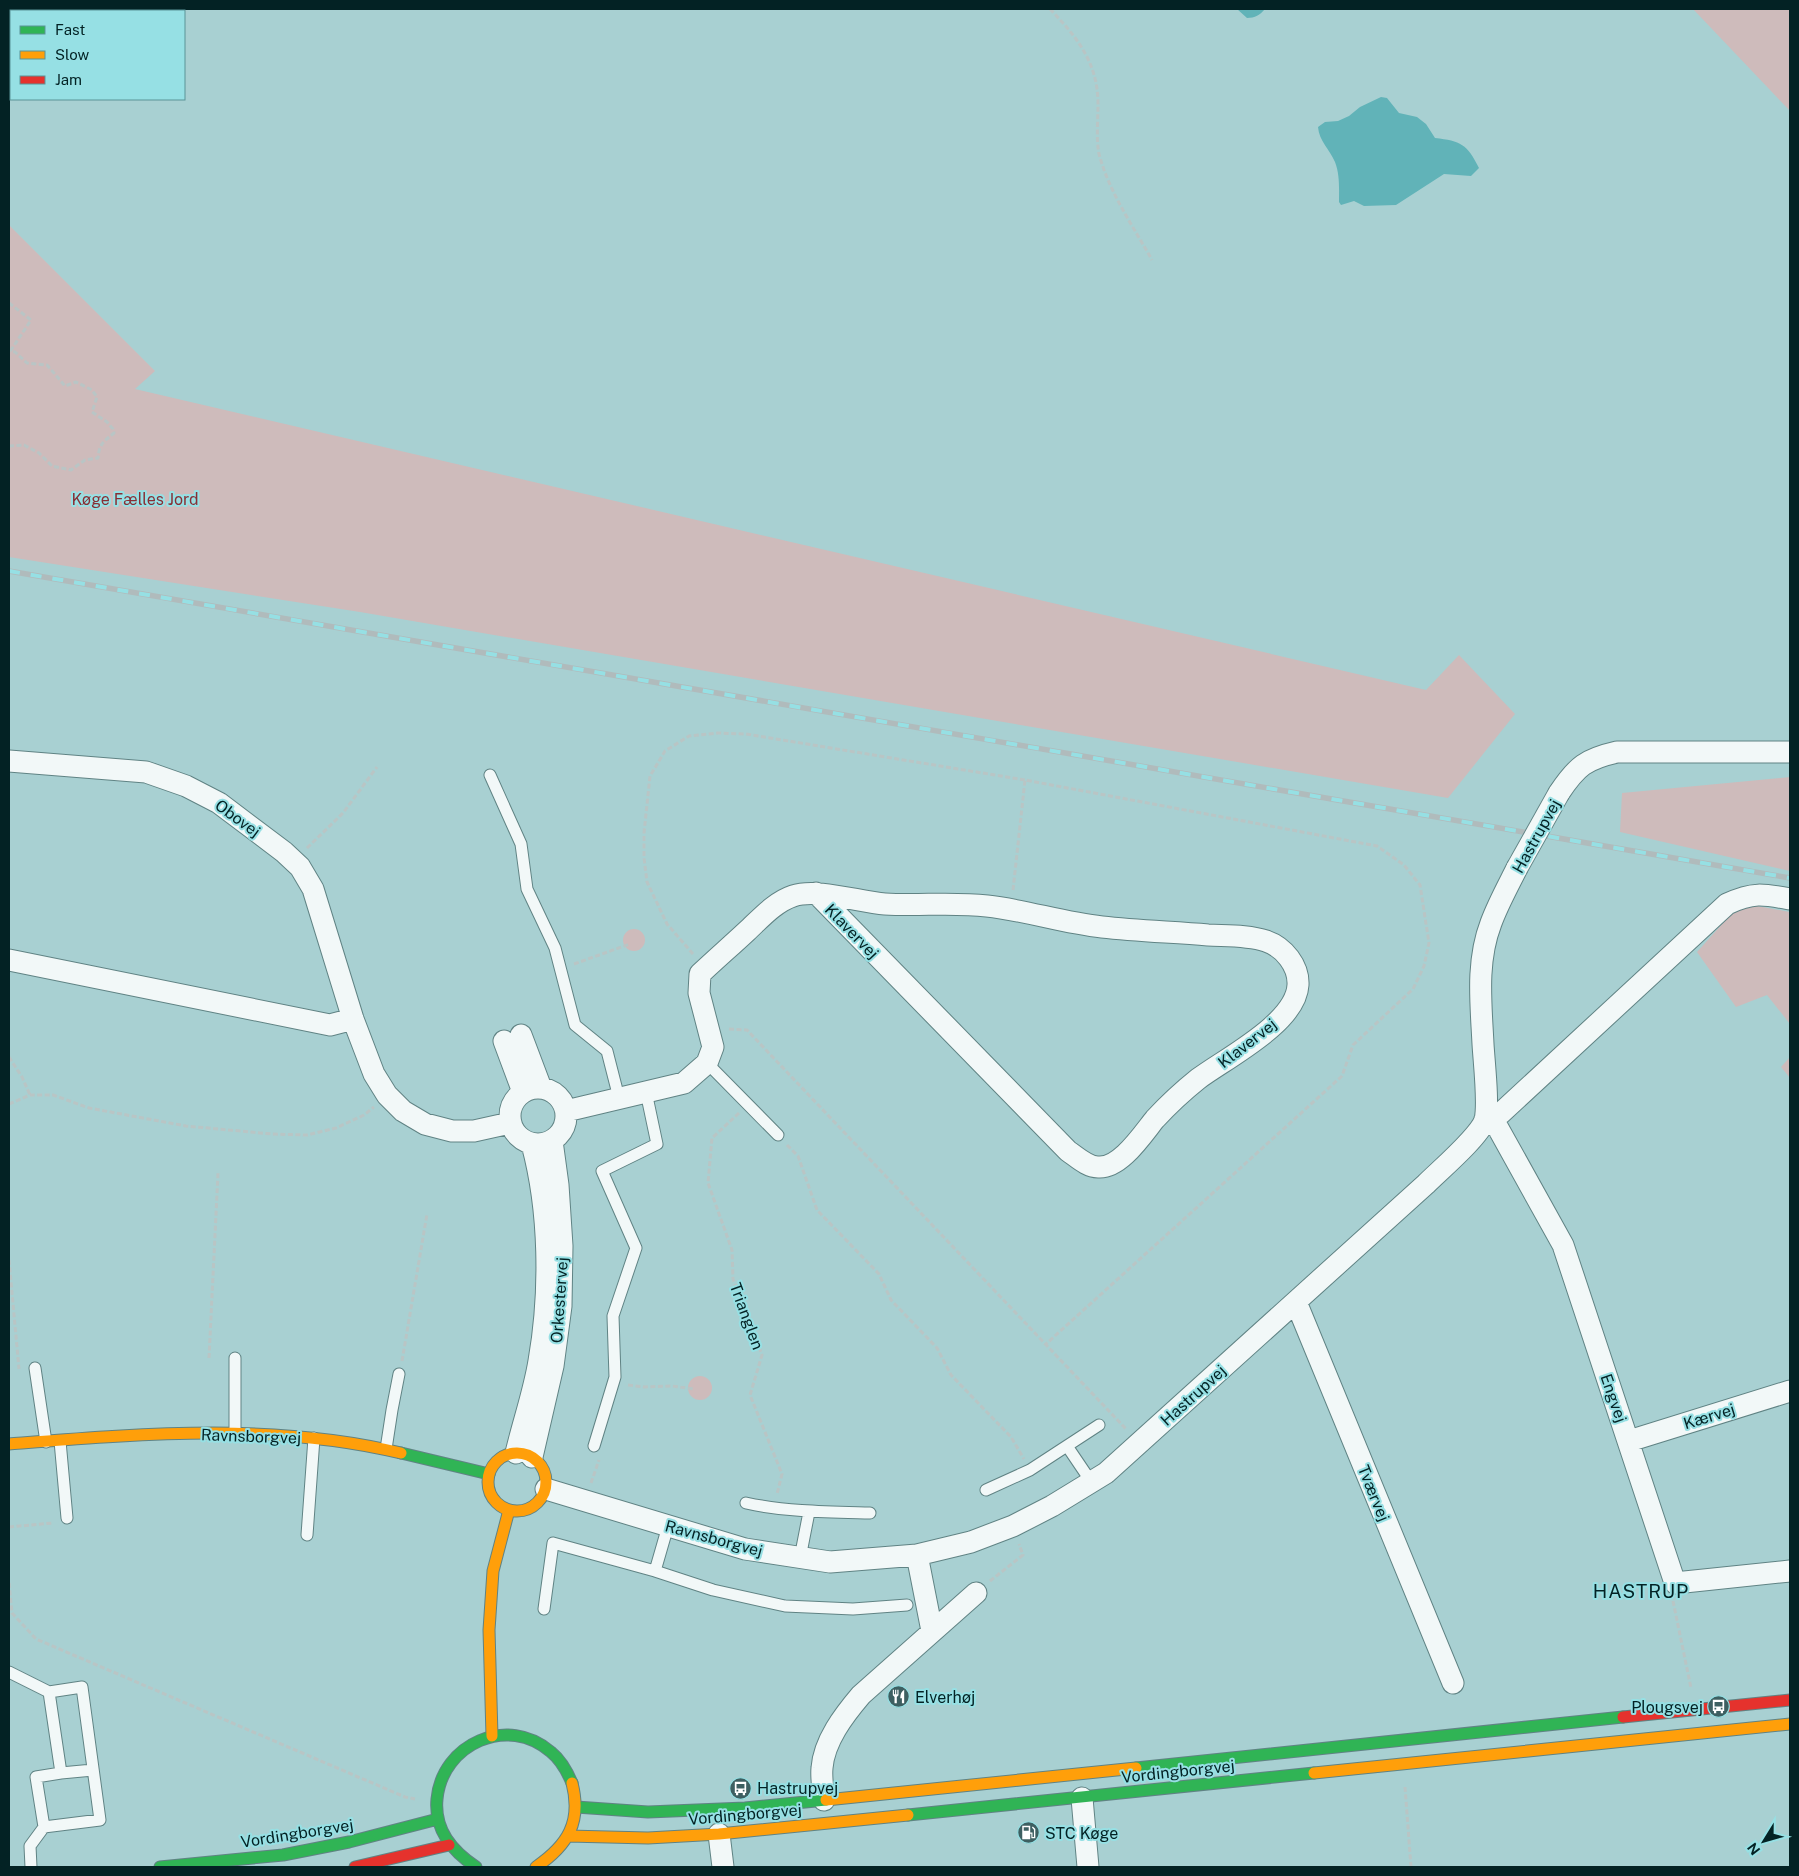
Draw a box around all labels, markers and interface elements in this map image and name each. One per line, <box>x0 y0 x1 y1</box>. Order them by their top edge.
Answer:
legend <box>10 10 185 100</box>
text: Fast <box>55 21 85 38</box>
text: Slow <box>55 46 90 63</box>
text: Jam <box>55 71 82 88</box>
park label: Køge Fælles Jord <box>71 490 199 509</box>
street label: Obovej <box>211 796 264 841</box>
street label: Hastrupvej <box>1508 796 1564 876</box>
street label: Klavervej <box>821 900 882 963</box>
street label: Klavervej <box>1214 1015 1280 1072</box>
street label: Orkestervej <box>547 1256 572 1344</box>
street label: Trianglen <box>726 1280 767 1352</box>
street label: Hastrupvej <box>1157 1361 1230 1430</box>
street label: Engvej <box>1596 1371 1631 1425</box>
street label: Kærvej <box>1681 1400 1737 1433</box>
street label: Ravnsborgvej <box>201 1425 301 1448</box>
street label: Tværvej <box>1354 1462 1393 1524</box>
street label: Ravnsborgvej <box>663 1516 765 1561</box>
district label: HASTRUP <box>1593 1580 1689 1602</box>
restaurant icon: Elverhøj <box>887 1685 911 1709</box>
place label: Elverhøj <box>915 1688 975 1707</box>
bus stop icon: Plougsvej <box>1707 1695 1731 1719</box>
place label: Plougsvej <box>1631 1698 1703 1717</box>
street label: Vordingborgvej <box>1120 1756 1236 1787</box>
bus stop icon: Hastrupvej <box>729 1776 753 1800</box>
place label: Hastrupvej <box>757 1779 838 1798</box>
street label: Vordingborgvej <box>688 1800 803 1829</box>
street label: Vordingborgvej <box>239 1815 355 1852</box>
north arrow <box>1739 1816 1789 1866</box>
fuel station icon: STC Køge <box>1017 1821 1041 1845</box>
place label: STC Køge <box>1045 1824 1118 1843</box>
text: N <box>1744 1840 1763 1858</box>

